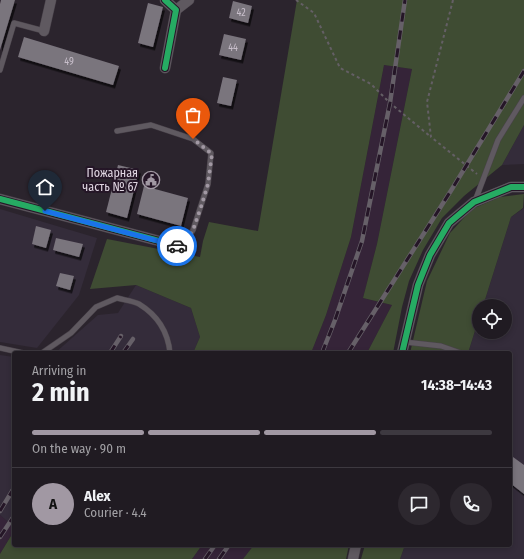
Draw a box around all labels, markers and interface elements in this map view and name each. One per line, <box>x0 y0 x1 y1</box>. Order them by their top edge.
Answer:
house number: 42 <box>236 7 246 19</box>
house number: 44 <box>228 42 238 54</box>
house number: 49 <box>64 56 74 68</box>
pin <box>176 98 210 139</box>
icon: bag <box>182 104 204 126</box>
place label: Пожарная часть № 67 <box>82 166 138 194</box>
pin <box>28 170 62 211</box>
public building icon: Пожарная часть № 67 <box>141 170 161 190</box>
icon: home <box>34 176 56 198</box>
courier <box>157 226 197 266</box>
icon: car <box>166 235 188 257</box>
map controls <box>472 299 512 339</box>
button: locate <box>472 299 512 339</box>
text: Arriving in <box>32 363 86 378</box>
text: 14:38–14:43 <box>421 376 492 394</box>
text: 2 min <box>32 377 90 408</box>
text: On the way · 90 m <box>32 441 126 456</box>
button: chat <box>398 483 440 525</box>
button: phone <box>450 483 492 525</box>
text: Alex <box>84 487 111 505</box>
text: A <box>49 495 57 513</box>
text: Courier · 4.4 <box>84 505 147 520</box>

